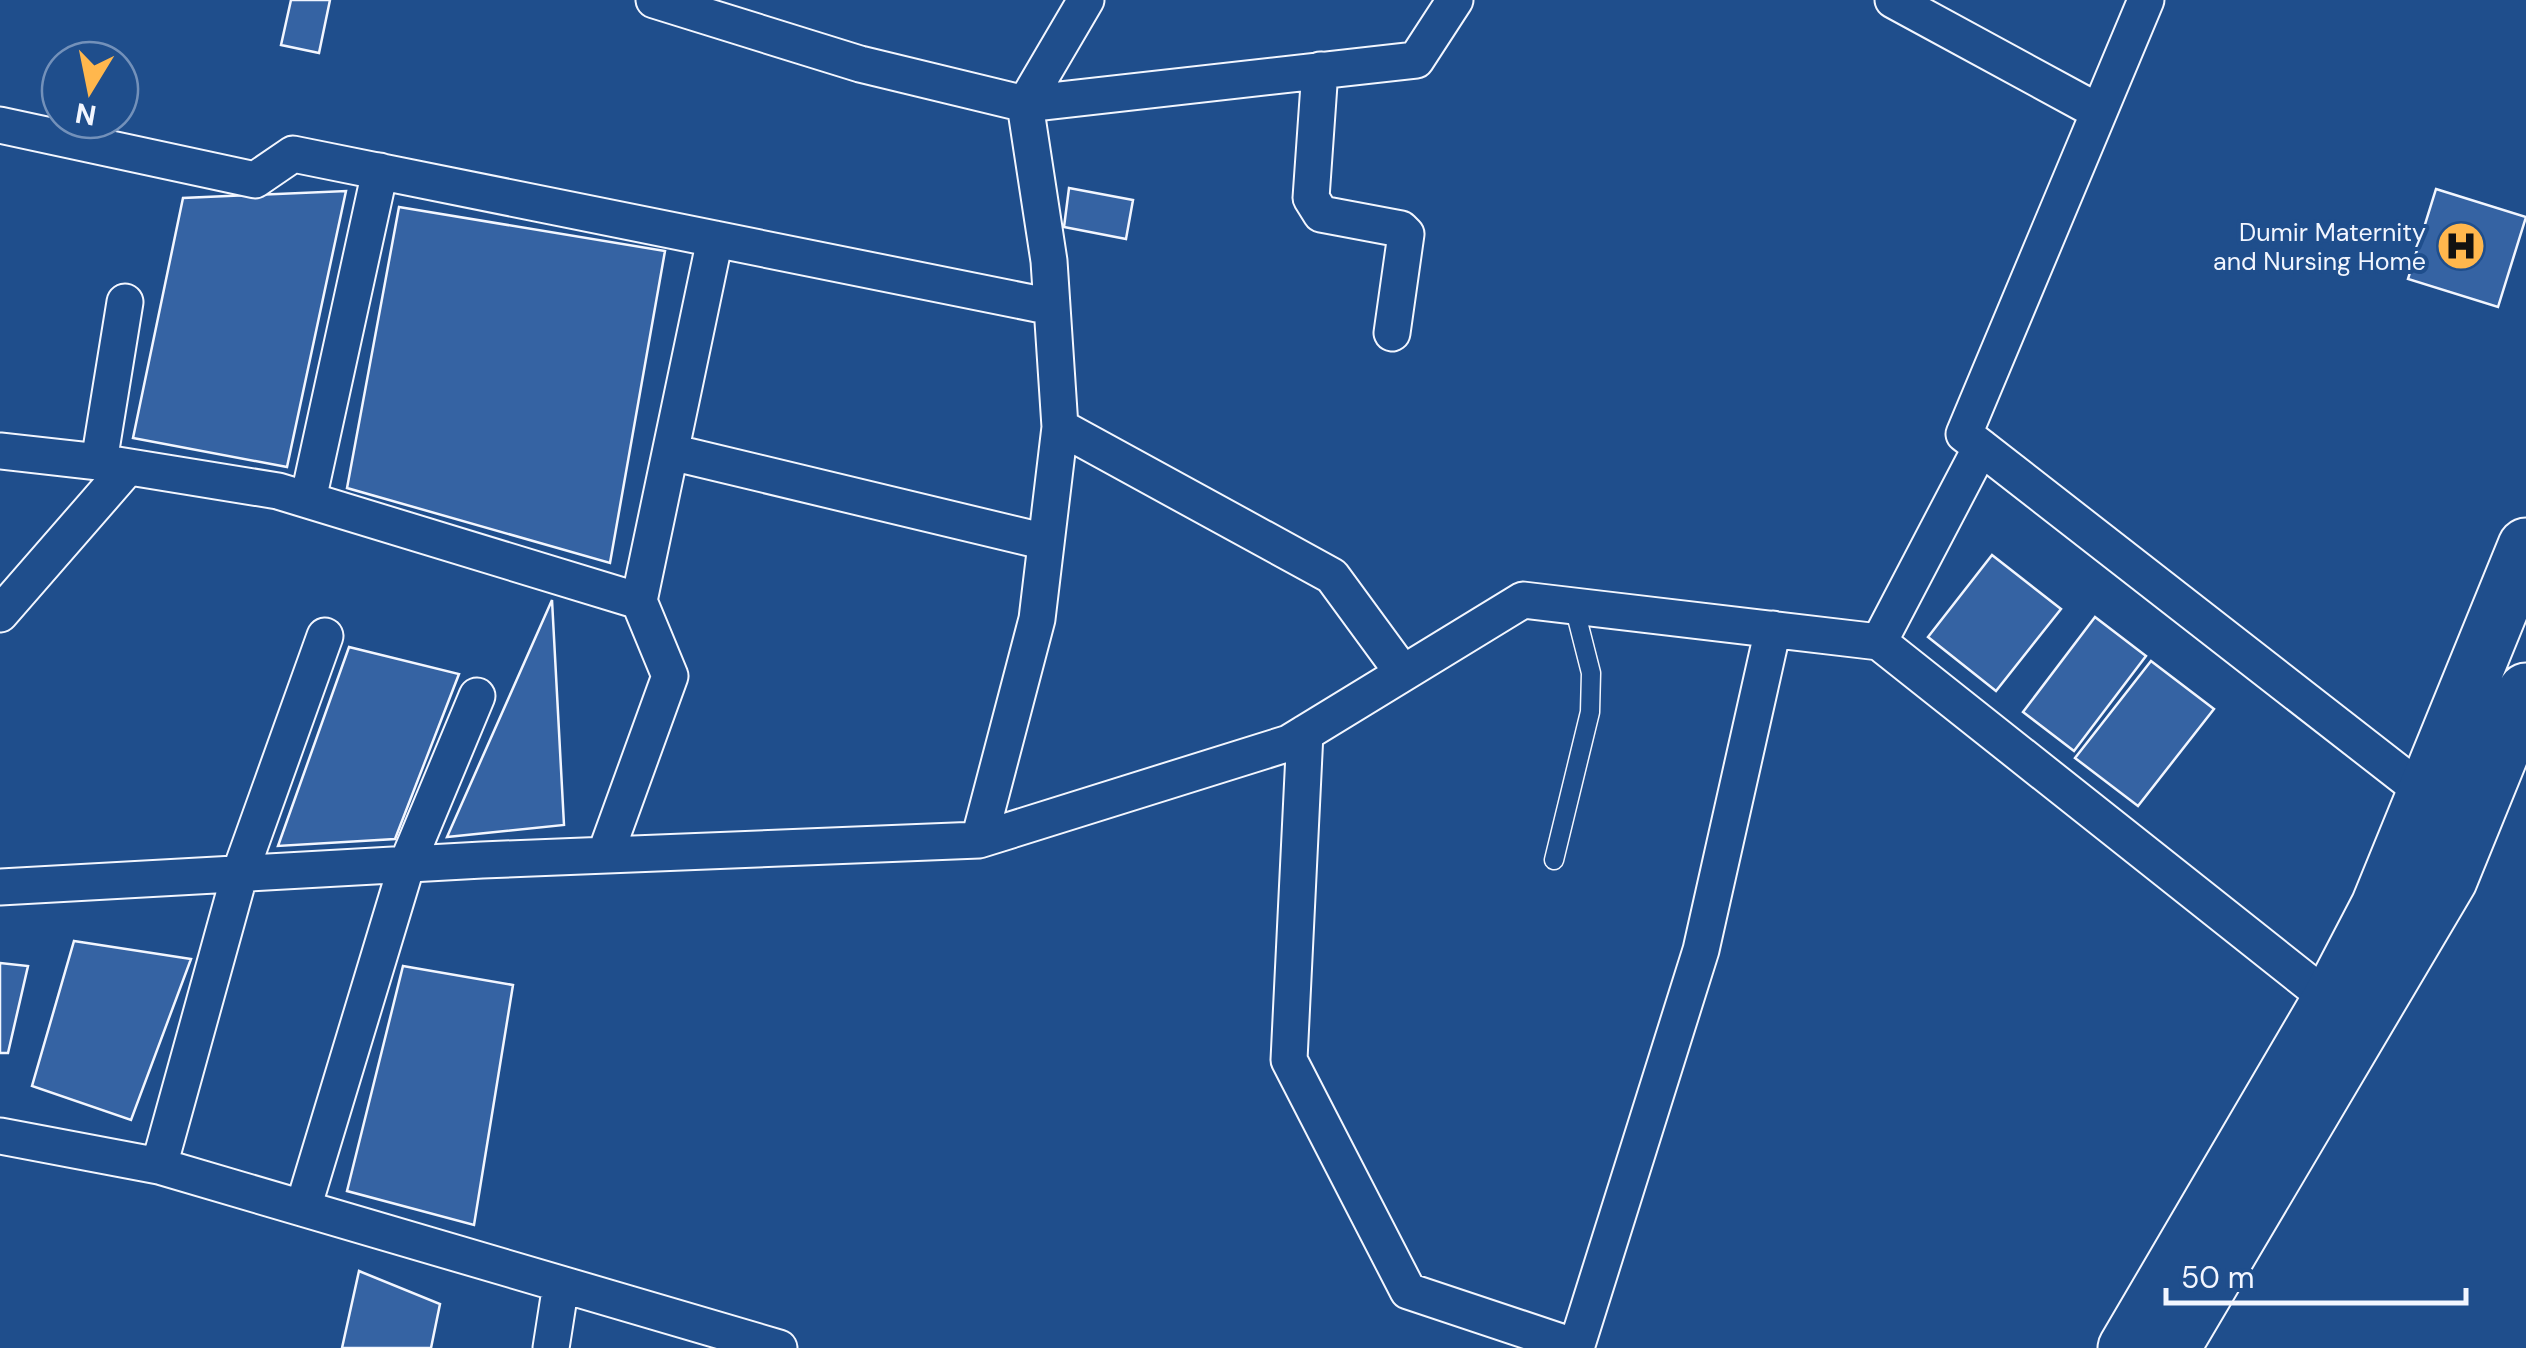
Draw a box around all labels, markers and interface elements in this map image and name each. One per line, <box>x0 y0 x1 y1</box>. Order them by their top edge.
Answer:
north arrow <box>40 40 140 140</box>
text: N <box>72 94 99 134</box>
place label: Dumir Maternity and Nursing Home <box>2213 216 2426 278</box>
hospital icon: Dumir Maternity and Nursing Home <box>2435 220 2487 272</box>
scale bar <box>2166 1243 2466 1305</box>
text: 50 m <box>2181 1258 2255 1297</box>

